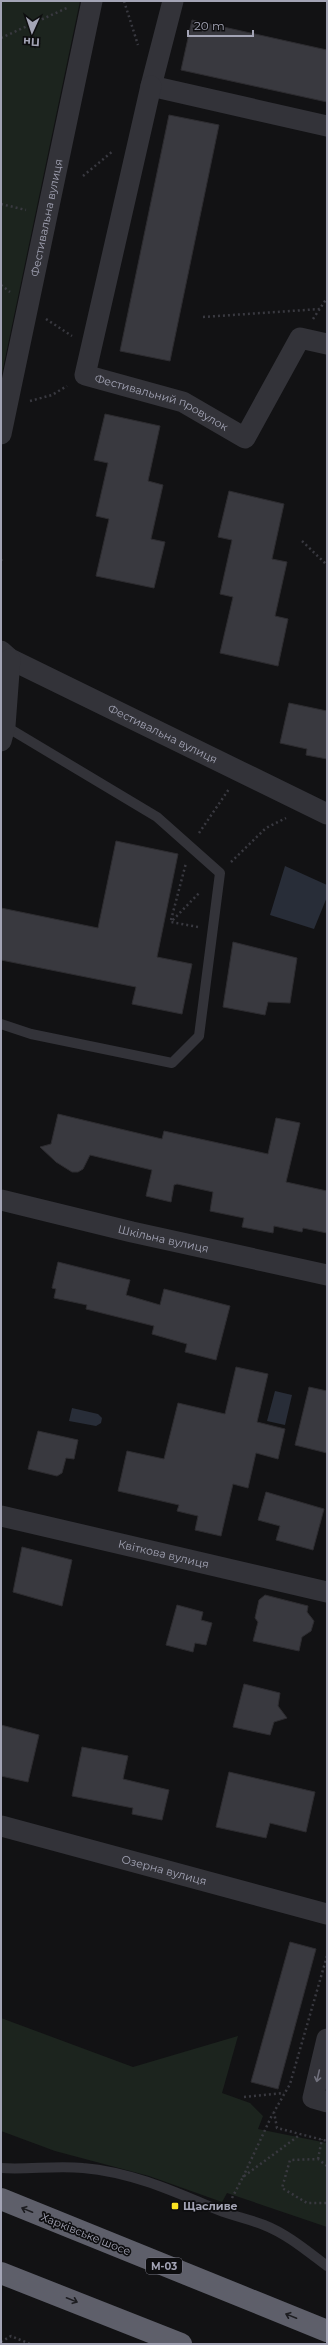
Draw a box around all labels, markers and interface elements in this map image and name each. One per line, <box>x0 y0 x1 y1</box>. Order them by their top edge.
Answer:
north arrow <box>12 12 52 52</box>
scale bar <box>188 12 253 38</box>
text: 20 m <box>194 18 225 33</box>
text: Пн <box>23 35 40 49</box>
street label: Фестивальна вулиця <box>27 157 66 278</box>
street label: Фестивальний провулок <box>93 371 231 434</box>
street label: Фестивальна вулиця <box>106 701 220 766</box>
street label: Шкільна вулиця <box>117 1222 210 1256</box>
street label: Квіткова вулиця <box>117 1537 211 1571</box>
street label: Озерна вулиця <box>120 1852 208 1888</box>
one-way arrow <box>314 2069 322 2082</box>
place label: Щасливе <box>183 2199 238 2213</box>
marker: Щасливе <box>170 2201 180 2211</box>
one-way arrow <box>22 2206 34 2213</box>
street label: Харківське шосе <box>39 2210 133 2258</box>
road number: М-03 <box>146 2258 182 2274</box>
one-way arrow <box>66 2297 78 2305</box>
one-way arrow <box>285 2312 297 2320</box>

